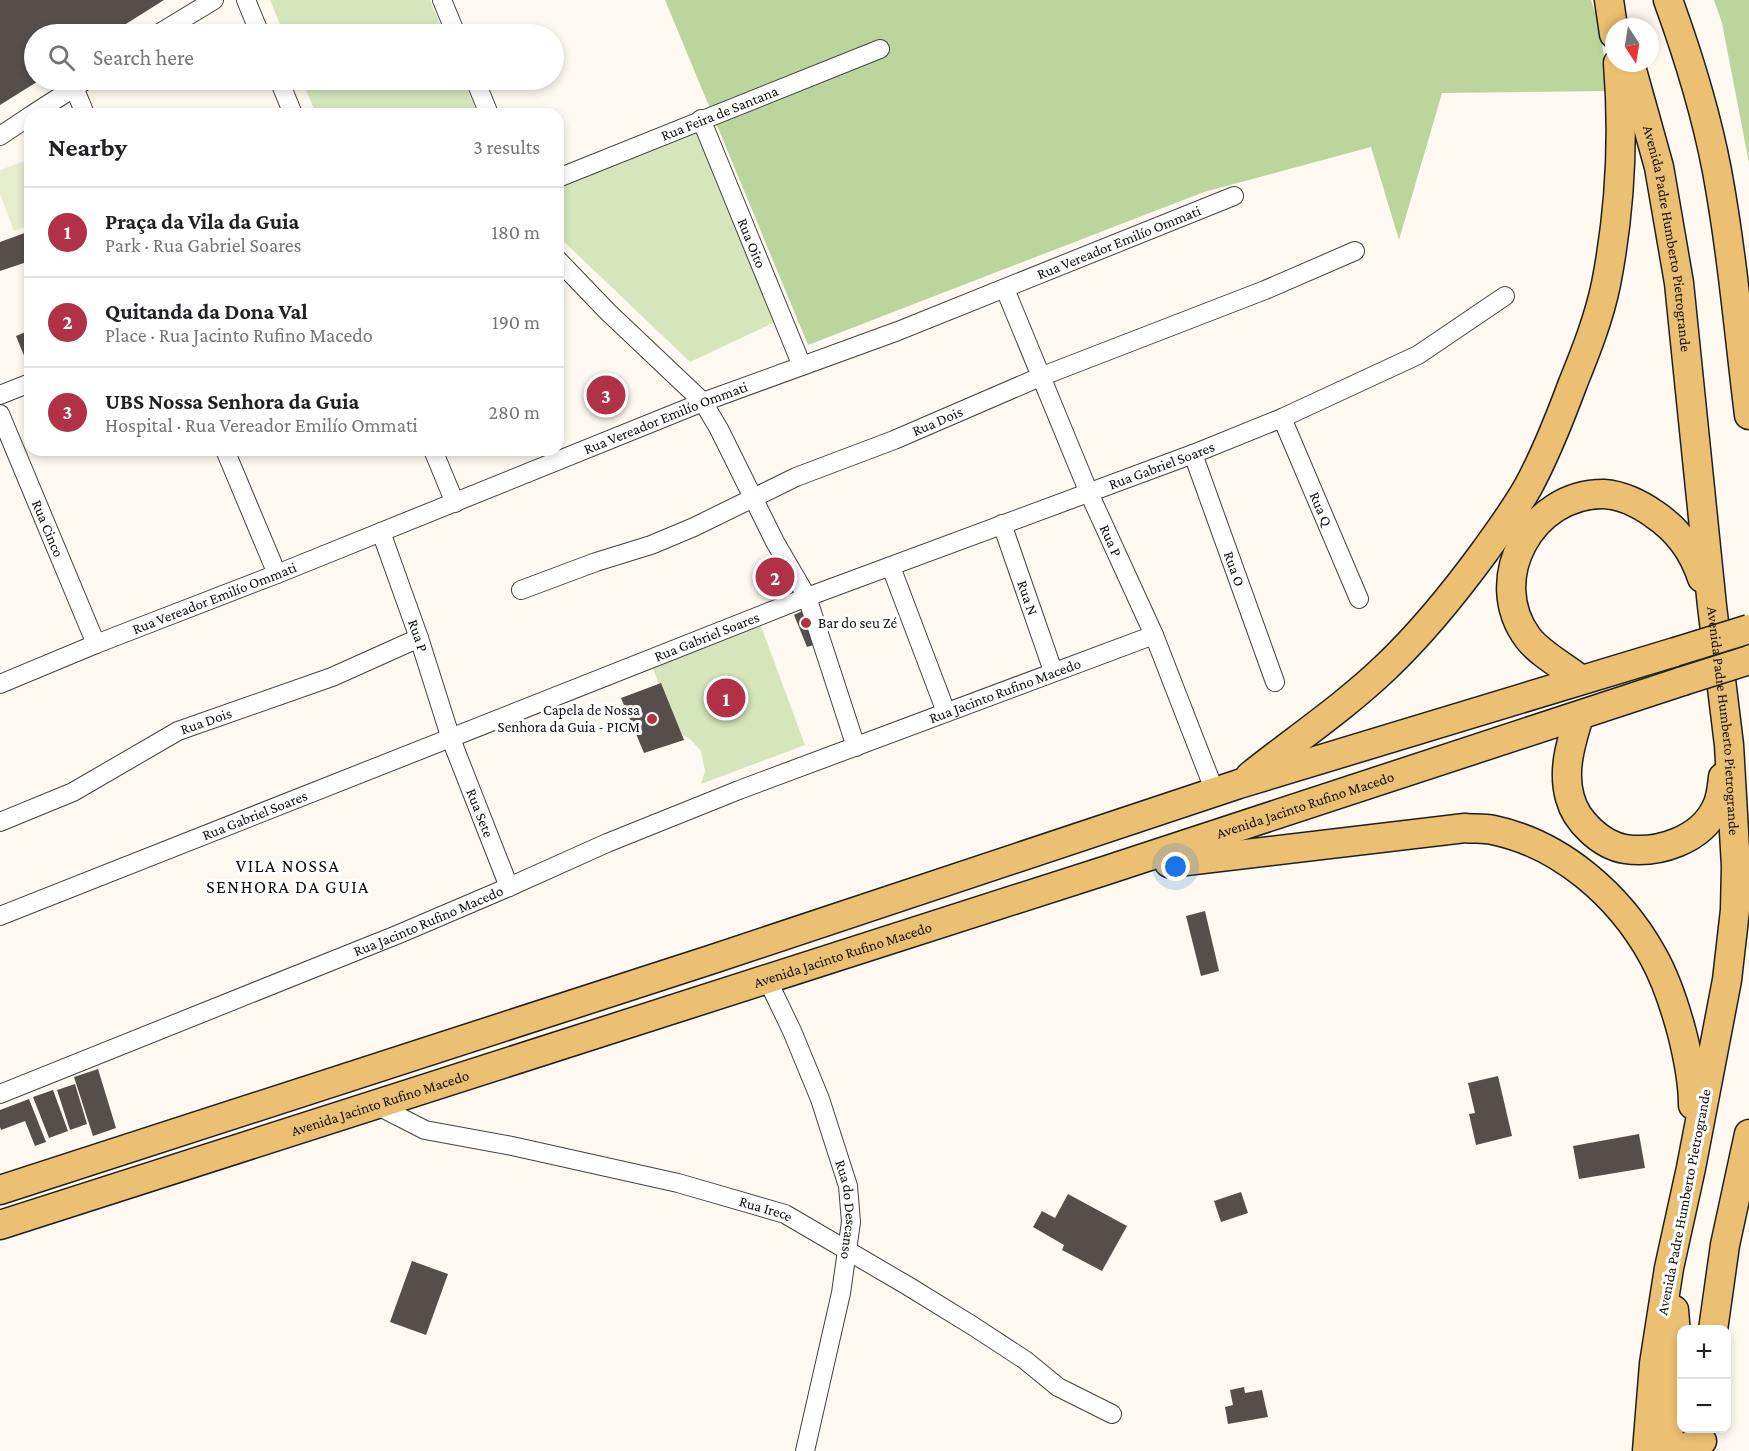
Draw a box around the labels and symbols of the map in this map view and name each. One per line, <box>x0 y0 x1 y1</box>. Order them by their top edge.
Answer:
north arrow <box>1605 18 1659 72</box>
street label: Rua Feira de Santana <box>659 83 780 144</box>
street label: Avenida Padre Humberto Pietrogrande <box>1640 124 1694 353</box>
street label: Rua Vereador Emilío Ommati <box>1035 202 1203 282</box>
street label: Rua Oito <box>734 216 769 270</box>
pin: 3 <box>586 372 626 418</box>
street label: Rua Vereador Emilío Ommati <box>581 378 750 457</box>
street label: Rua Dois <box>910 403 965 439</box>
street label: Rua Gabriel Soares <box>1107 438 1217 492</box>
street label: Rua Q <box>1306 489 1336 530</box>
street label: Rua Cinco <box>29 498 67 559</box>
street label: Rua P <box>1097 522 1125 559</box>
street label: Rua O <box>1221 549 1248 588</box>
pin: 2 <box>756 554 794 600</box>
street label: Rua Vereador Emilío Ommati <box>130 559 299 637</box>
street label: Rua N <box>1014 578 1041 617</box>
street label: Avenida Padre Humberto Pietrogrande <box>1704 606 1742 836</box>
street label: Rua Gabriel Soares <box>652 609 762 665</box>
place label: Bar do seu Zé <box>818 615 897 631</box>
marker: Bar do seu Zé <box>799 616 813 630</box>
street label: Rua P <box>405 617 431 654</box>
street label: Rua Jacinto Rufino Macedo <box>927 655 1083 726</box>
pin: 1 <box>706 676 746 720</box>
place label: Capela de Nossa Senhora da Guia - PICM <box>498 702 640 735</box>
street label: Rua Dois <box>178 705 234 738</box>
marker: Capela de Nossa Senhora da Guia - PICM <box>645 712 659 726</box>
street label: Avenida Jacinto Rufino Macedo <box>1214 768 1396 842</box>
street label: Rua Sete <box>463 786 497 840</box>
street label: Rua Gabriel Soares <box>200 787 310 843</box>
your location <box>1161 852 1190 881</box>
district label: VILA NOSSA SENHORA DA GUIA <box>206 856 370 897</box>
street label: Rua Jacinto Rufino Macedo <box>351 882 506 959</box>
street label: Avenida Jacinto Rufino Macedo <box>752 919 934 991</box>
street label: Avenida Jacinto Rufino Macedo <box>289 1067 471 1139</box>
street label: Avenida Padre Humberto Pietrogrande <box>1654 1087 1715 1316</box>
street label: Rua do Descanso <box>832 1158 859 1261</box>
street label: Rua Irece <box>737 1193 796 1225</box>

